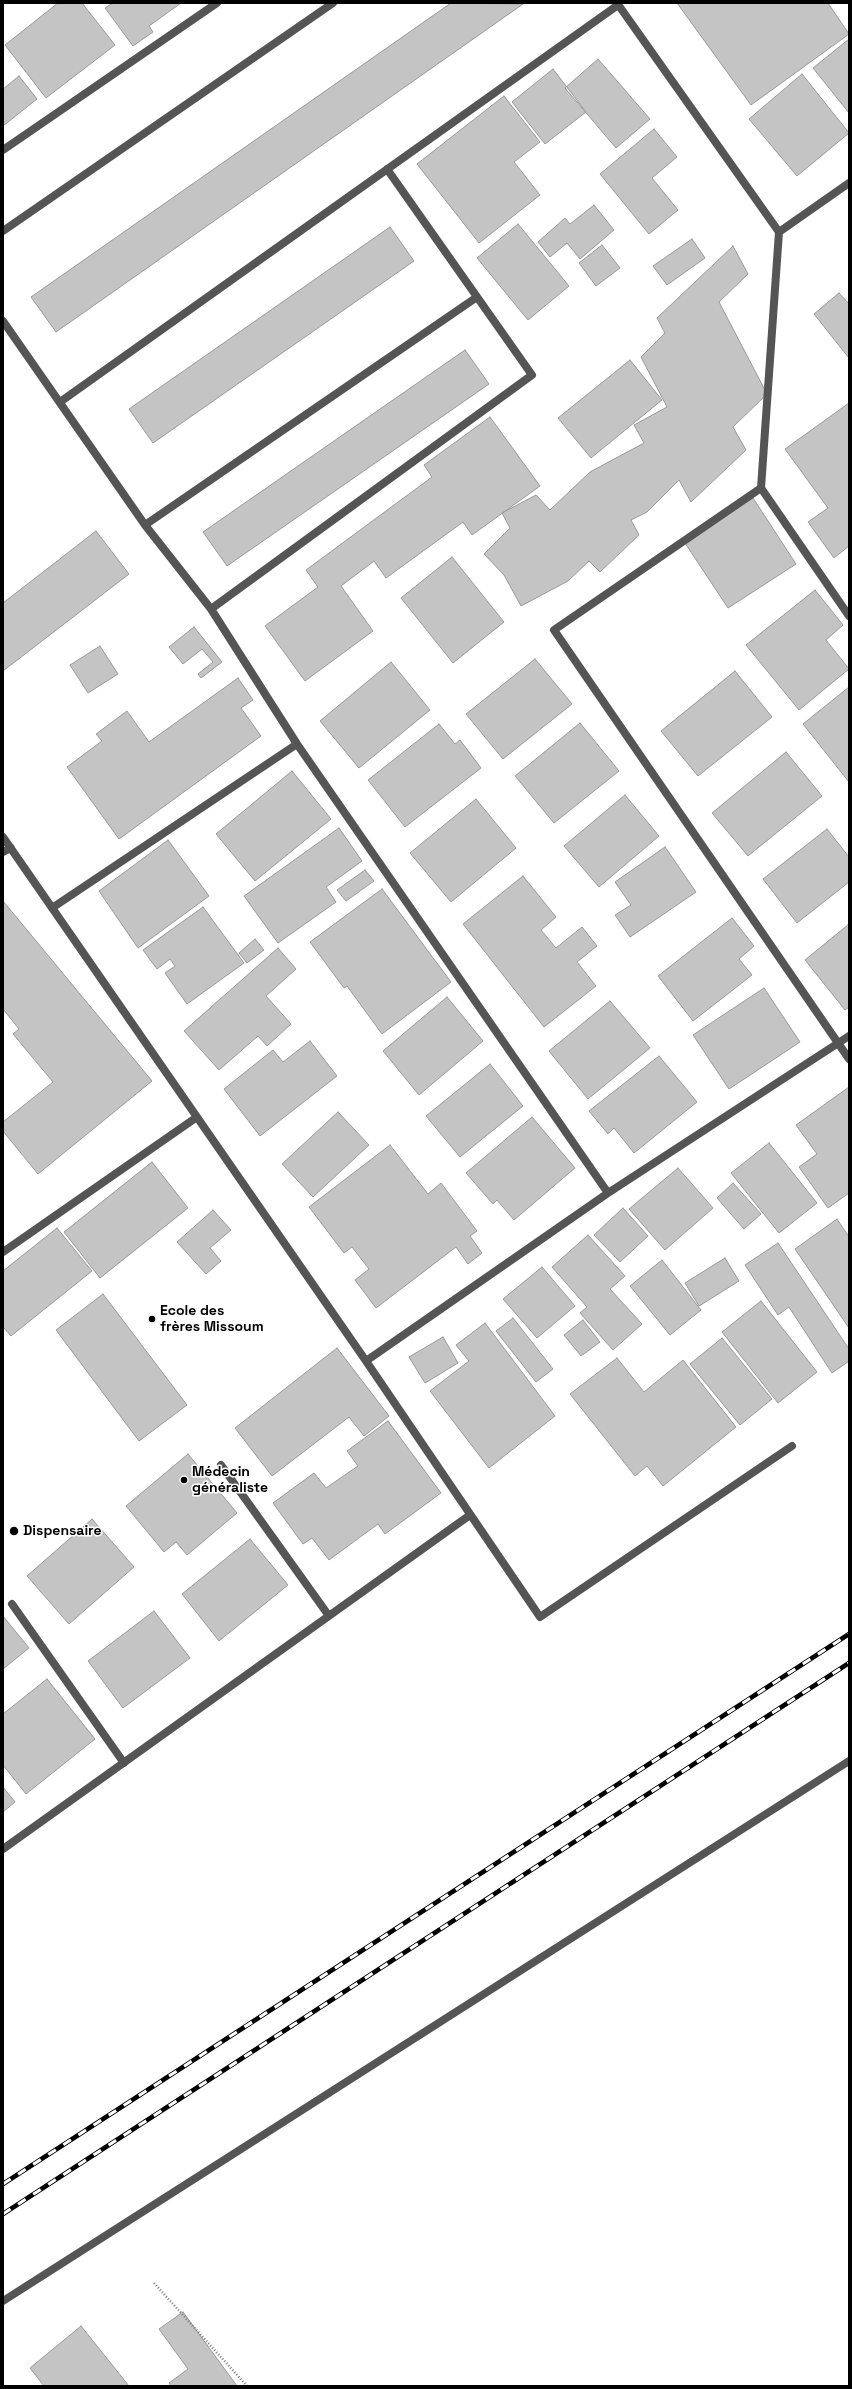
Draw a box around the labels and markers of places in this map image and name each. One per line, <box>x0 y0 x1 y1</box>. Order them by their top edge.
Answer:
place label: Ecole des frères Missoum <box>160 1303 264 1336</box>
marker: Ecole des frères Missoum <box>147 1314 157 1324</box>
place label: Médecin généraliste <box>192 1464 268 1496</box>
marker: Médecin généraliste <box>179 1475 189 1485</box>
place label: Dispensaire <box>23 1523 101 1539</box>
marker: Dispensaire <box>8 1525 20 1537</box>

